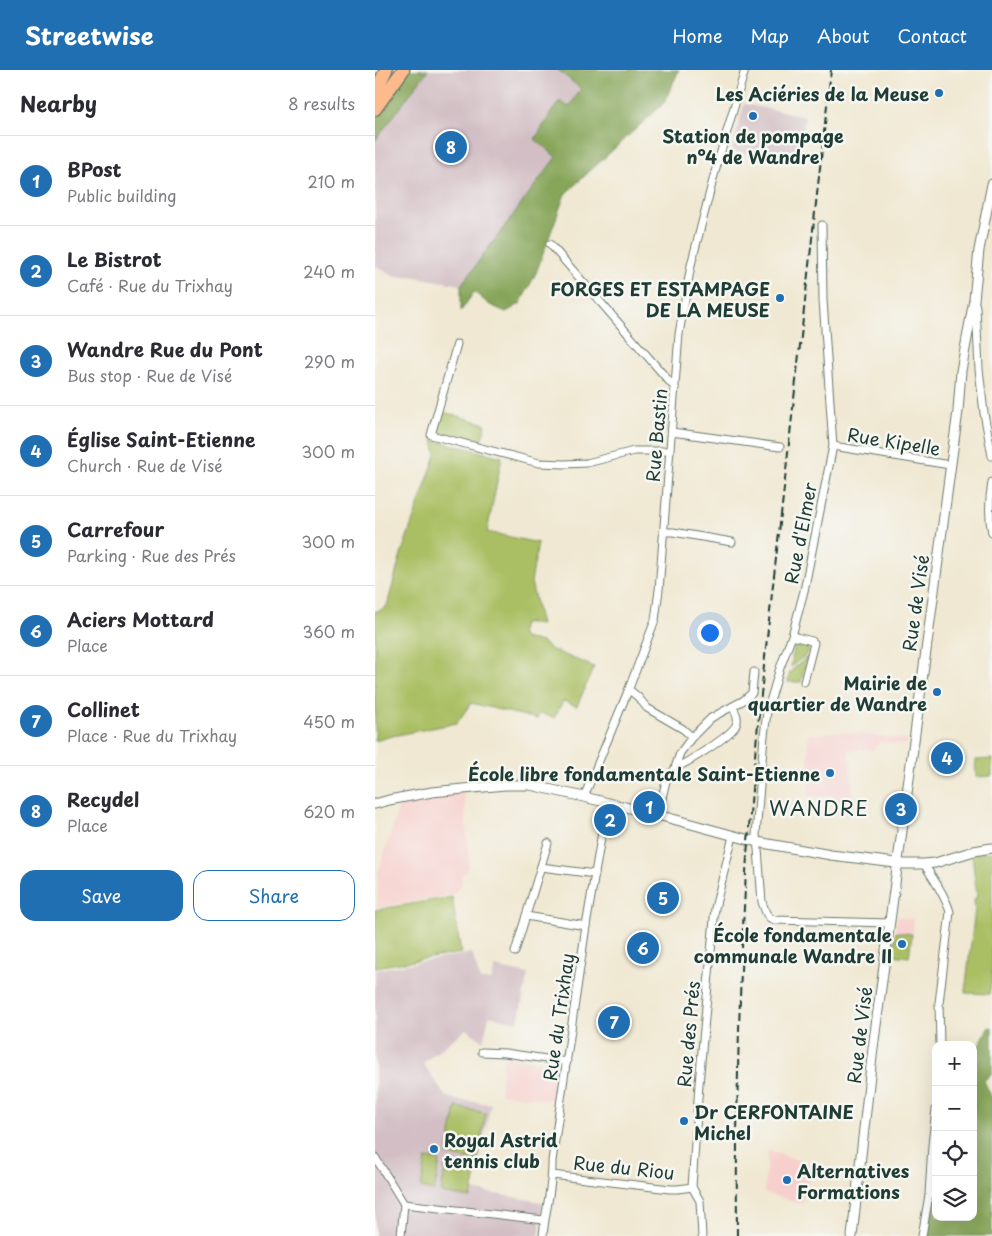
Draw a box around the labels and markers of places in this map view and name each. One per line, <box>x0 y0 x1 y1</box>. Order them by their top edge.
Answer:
place label: Les Aciéries de la Meuse <box>716 80 929 107</box>
marker: Les Aciéries de la Meuse <box>933 87 945 99</box>
marker: Station de pompage n°4 de Wandre <box>747 110 759 122</box>
place label: Station de pompage n°4 de Wandre <box>662 122 844 170</box>
pin: 8 <box>435 128 467 166</box>
place label: FORGES ET ESTAMPAGE DE LA MEUSE <box>550 275 770 323</box>
marker: FORGES ET ESTAMPAGE DE LA MEUSE <box>774 292 786 304</box>
place label: Mairie de quartier de Wandre <box>748 669 927 717</box>
marker: Mairie de quartier de Wandre <box>931 686 943 698</box>
pin: 4 <box>931 739 963 777</box>
place label: École libre fondamentale Saint-Etienne <box>468 760 820 787</box>
marker: École libre fondamentale Saint-Etienne <box>824 767 836 779</box>
pin: 1 <box>633 788 665 826</box>
pin: 3 <box>885 790 917 828</box>
pin: 2 <box>594 801 626 839</box>
pin: 5 <box>647 879 679 917</box>
place label: École fondamentale communale Wandre II <box>694 921 892 969</box>
pin: 6 <box>627 929 659 967</box>
marker: École fondamentale communale Wandre II <box>896 938 908 950</box>
pin: 7 <box>598 1003 630 1041</box>
place label: Dr CERFONTAINE Michel <box>694 1098 854 1146</box>
marker: Dr CERFONTAINE Michel <box>678 1115 690 1127</box>
place label: Royal Astrid tennis club <box>444 1126 558 1174</box>
marker: Royal Astrid tennis club <box>428 1143 440 1155</box>
place label: Alternatives Formations <box>797 1157 910 1205</box>
marker: Alternatives Formations <box>781 1174 793 1186</box>

